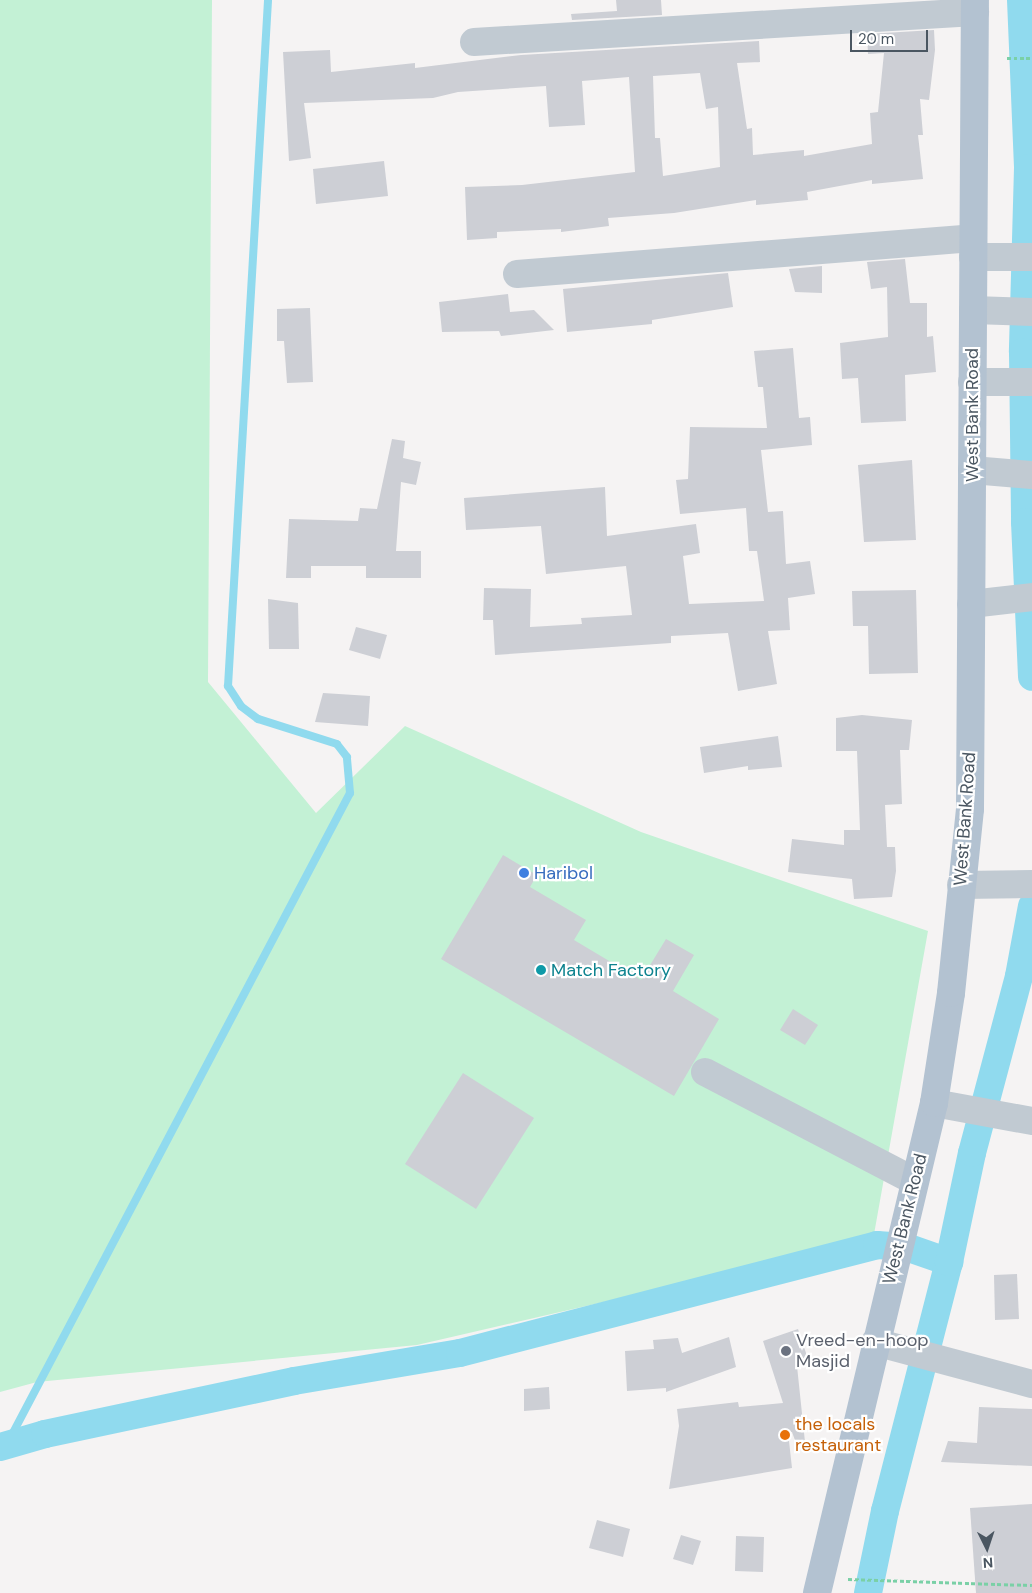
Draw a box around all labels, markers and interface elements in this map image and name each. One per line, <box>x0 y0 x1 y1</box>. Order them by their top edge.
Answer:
scale bar <box>852 20 930 52</box>
text: 20 m <box>858 29 894 49</box>
street label: West Bank Road <box>961 348 983 482</box>
street label: West Bank Road <box>950 751 980 887</box>
place label: Haribol <box>534 862 593 884</box>
marker: Haribol <box>518 867 530 879</box>
place label: Match Factory <box>551 959 671 981</box>
marker: Match Factory <box>535 964 547 976</box>
street label: West Bank Road <box>878 1151 932 1287</box>
place label: Vreed-en-hoop Masjid <box>796 1330 929 1372</box>
marker: Vreed-en-hoop Masjid <box>780 1345 792 1357</box>
place label: the locals restaurant <box>795 1414 881 1456</box>
marker: the locals restaurant <box>779 1429 791 1441</box>
north arrow <box>962 1523 1012 1573</box>
text: N <box>982 1554 994 1572</box>

